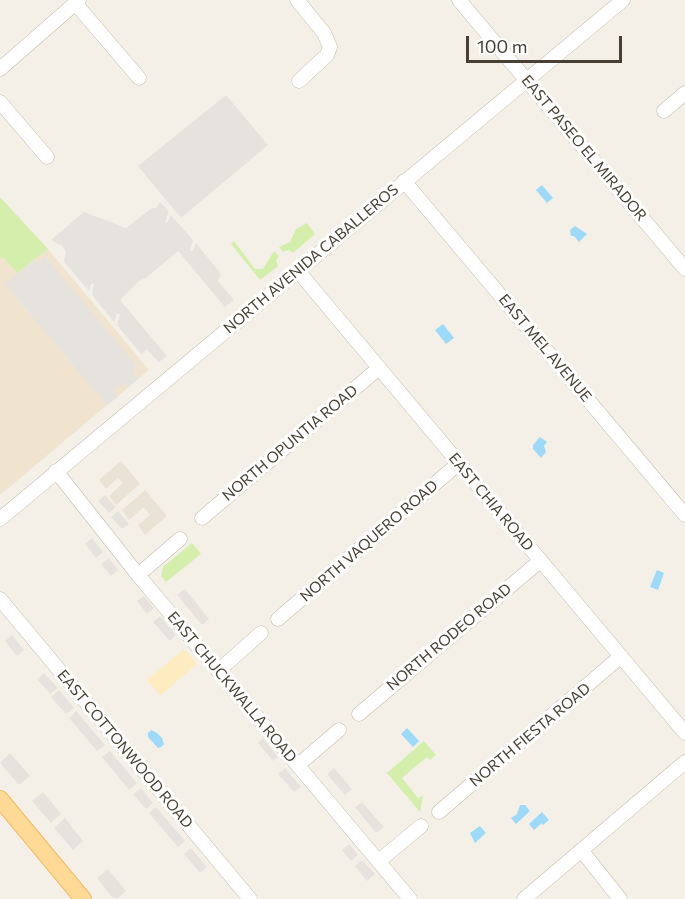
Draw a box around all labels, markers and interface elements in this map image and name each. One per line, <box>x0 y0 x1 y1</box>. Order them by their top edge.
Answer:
scale bar <box>469 24 625 62</box>
text: 100 m <box>477 35 527 57</box>
street label: EAST PASEO EL MIRADOR <box>518 71 650 225</box>
street label: NORTH AVENIDA CABALLEROS <box>220 181 402 337</box>
street label: EAST MEL AVENUE <box>495 291 595 405</box>
street label: NORTH OPUNTIA ROAD <box>219 381 361 505</box>
street label: EAST CHIA ROAD <box>445 449 537 555</box>
street label: NORTH VAQUERO ROAD <box>297 476 441 606</box>
street label: NORTH RODEO ROAD <box>383 580 515 694</box>
street label: EAST CHUCKWALLA ROAD <box>164 608 300 766</box>
street label: EAST COTTONWOOD ROAD <box>53 666 197 832</box>
street label: NORTH FIESTA ROAD <box>466 679 594 791</box>

